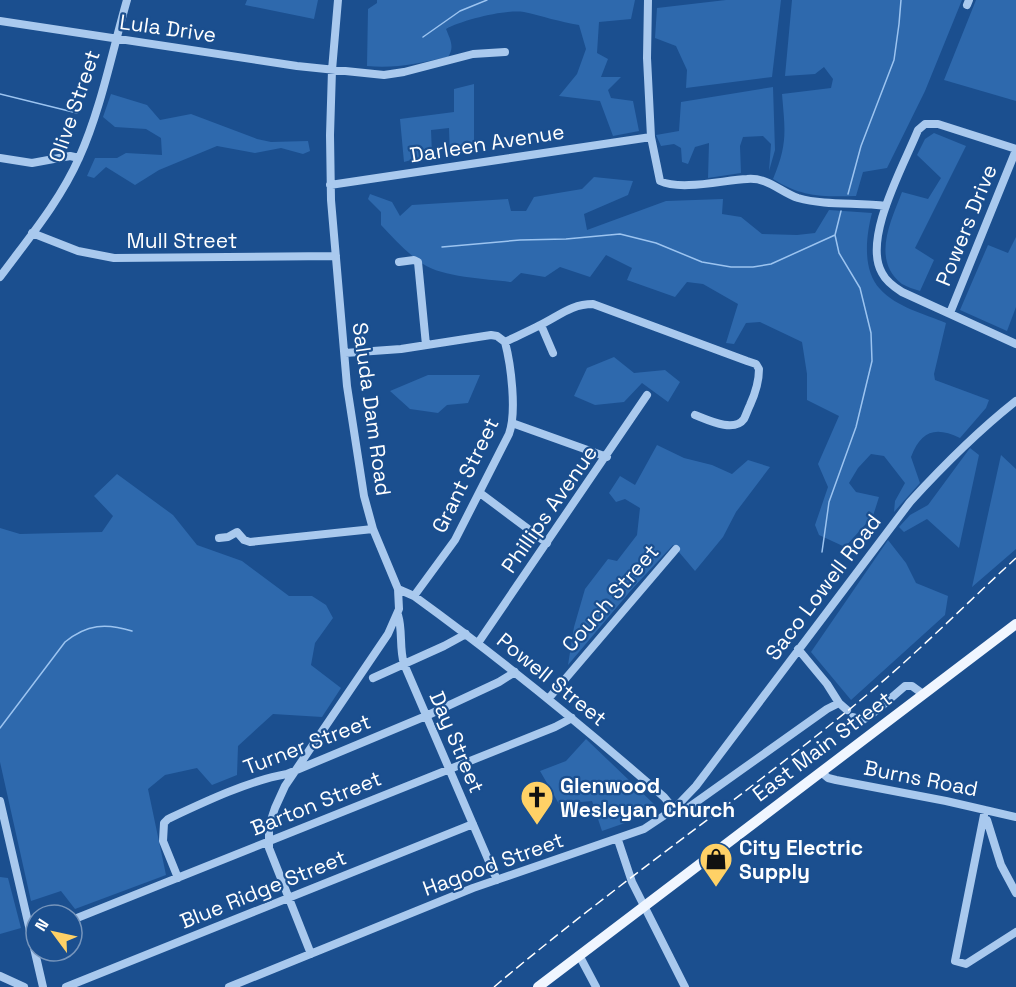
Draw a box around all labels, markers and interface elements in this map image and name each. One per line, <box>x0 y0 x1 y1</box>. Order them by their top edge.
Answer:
street label: Lula Drive <box>118 8 218 48</box>
street label: Olive Street <box>42 46 106 166</box>
street label: Darleen Avenue <box>408 117 566 169</box>
street label: Powers Drive <box>929 160 1003 290</box>
street label: Mull Street <box>127 227 237 254</box>
street label: Saluda Dam Road <box>346 320 398 498</box>
street label: Grant Street <box>425 413 505 537</box>
street label: Phillips Avenue <box>495 440 603 578</box>
street label: Saco Lowell Road <box>759 509 887 665</box>
street label: Couch Street <box>556 538 664 658</box>
street label: Powell Street <box>491 626 613 732</box>
street label: East Main Street <box>747 685 897 807</box>
street label: Day Street <box>423 687 491 797</box>
street label: Turner Street <box>239 707 375 781</box>
street label: Burns Road <box>862 754 980 802</box>
street label: Barton Street <box>247 765 385 841</box>
place label: Glenwood Wesleyan Church <box>560 772 735 823</box>
church icon: Glenwood Wesleyan Church <box>519 779 555 826</box>
street label: Hagood Street <box>419 826 567 902</box>
place label: City Electric Supply <box>739 834 863 885</box>
shop icon: City Electric Supply <box>698 841 734 888</box>
street label: Blue Ridge Street <box>176 843 350 935</box>
north arrow <box>24 903 84 963</box>
text: N <box>30 915 54 935</box>

